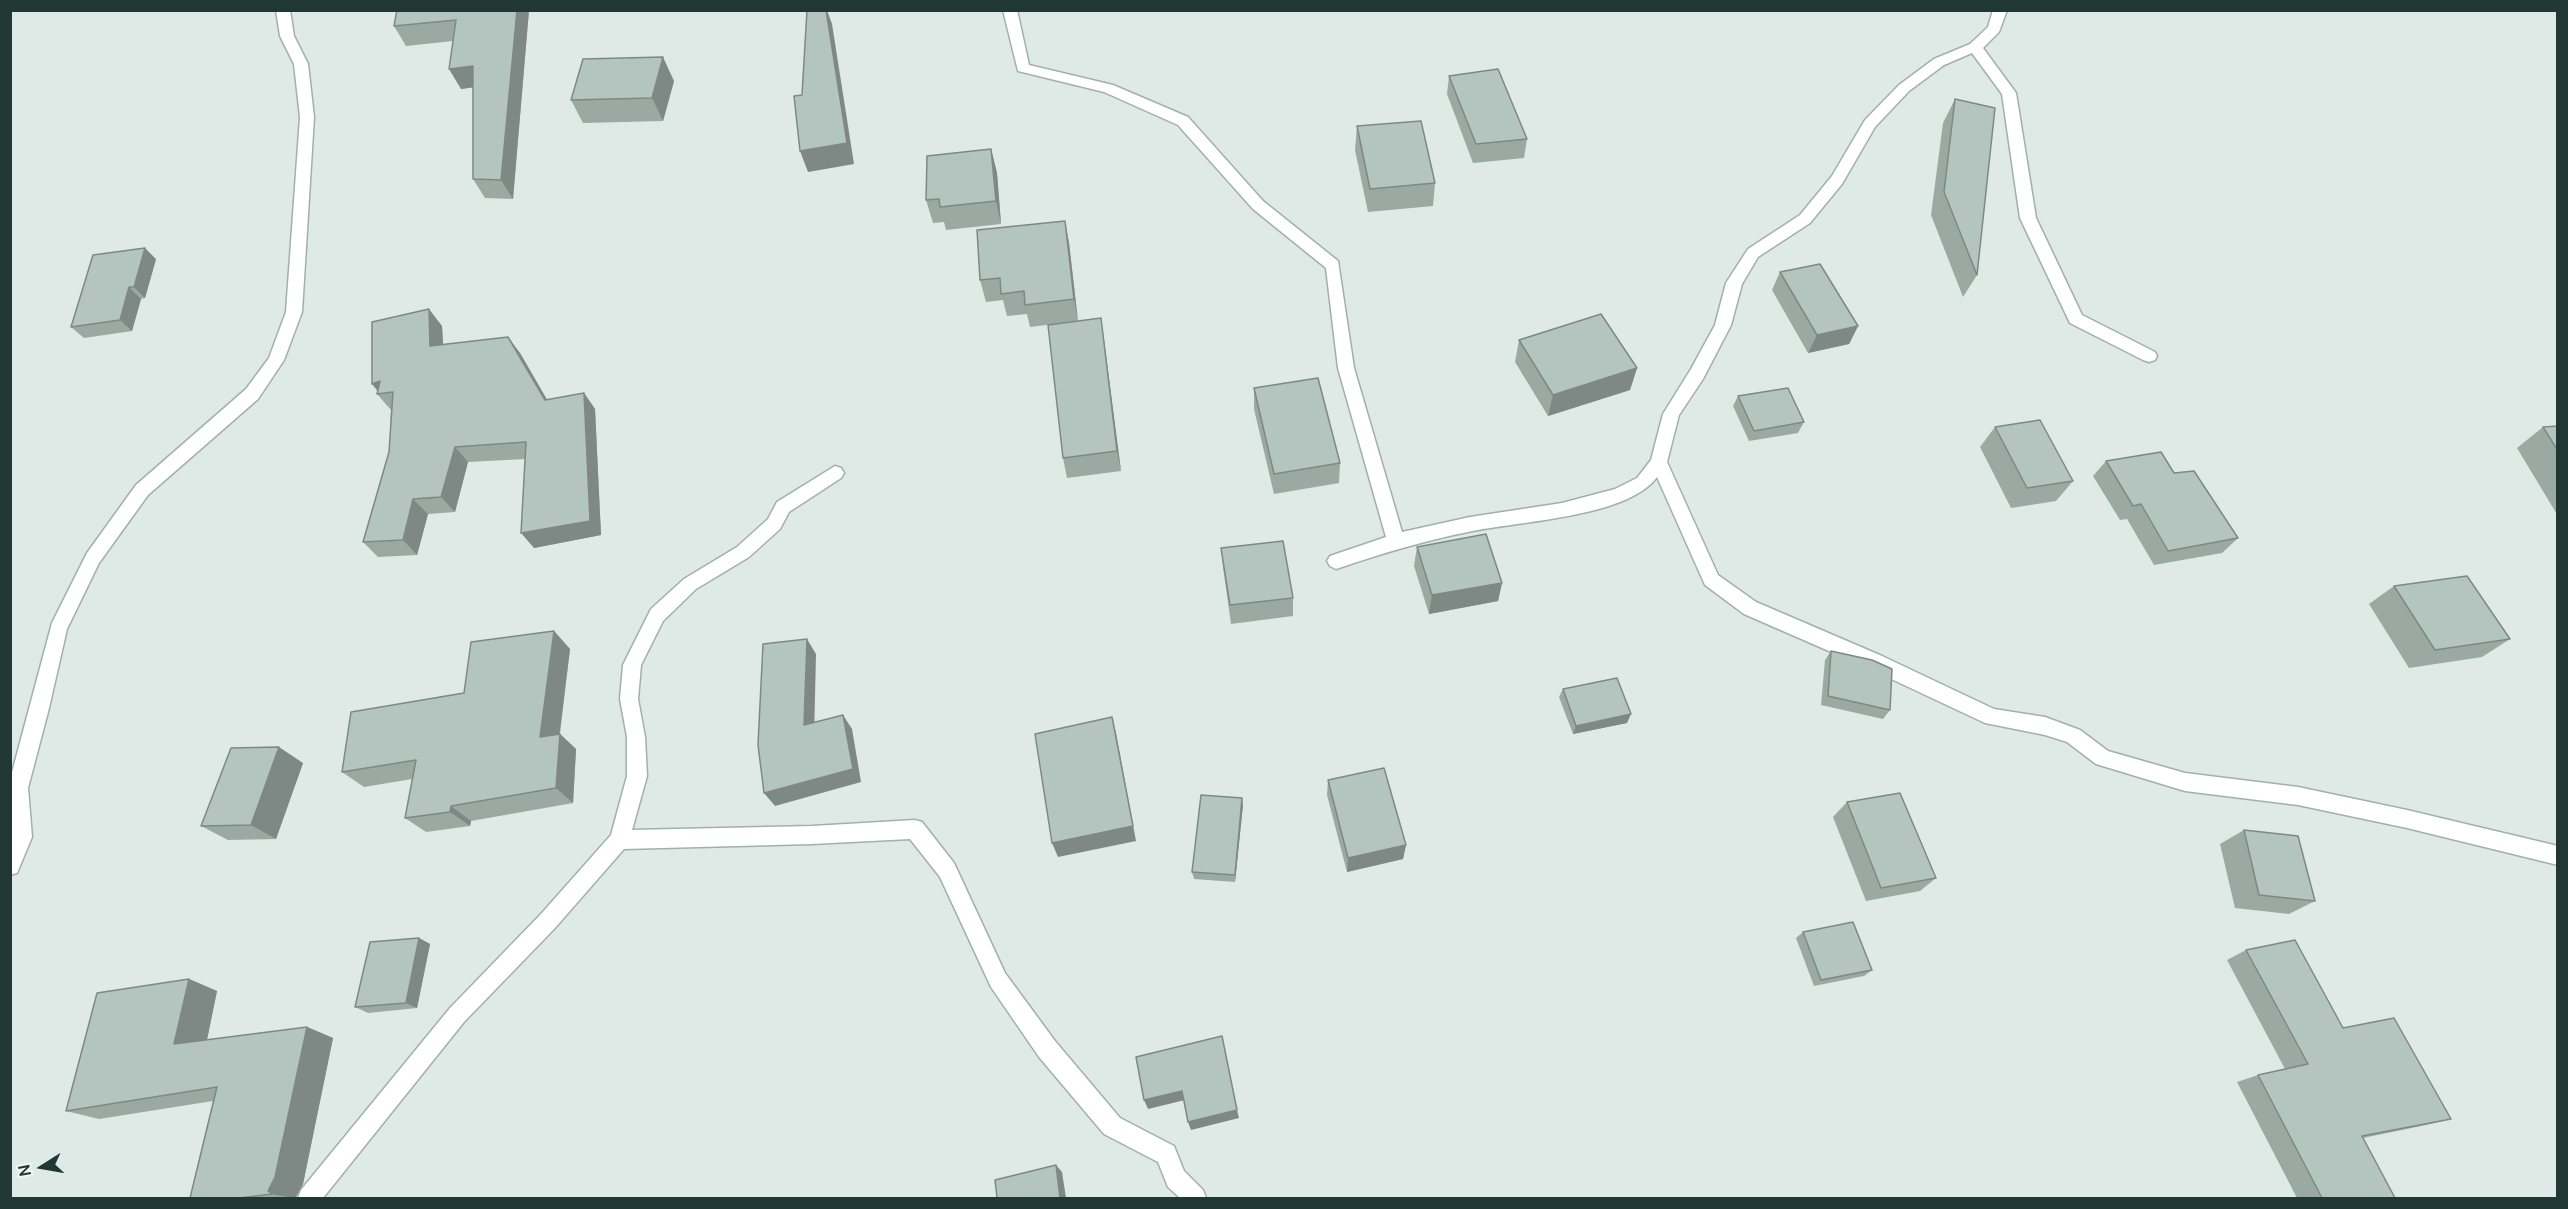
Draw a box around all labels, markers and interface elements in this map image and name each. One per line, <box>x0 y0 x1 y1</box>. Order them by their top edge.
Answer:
north arrow <box>12 1137 72 1197</box>
text: N <box>12 1163 36 1178</box>

